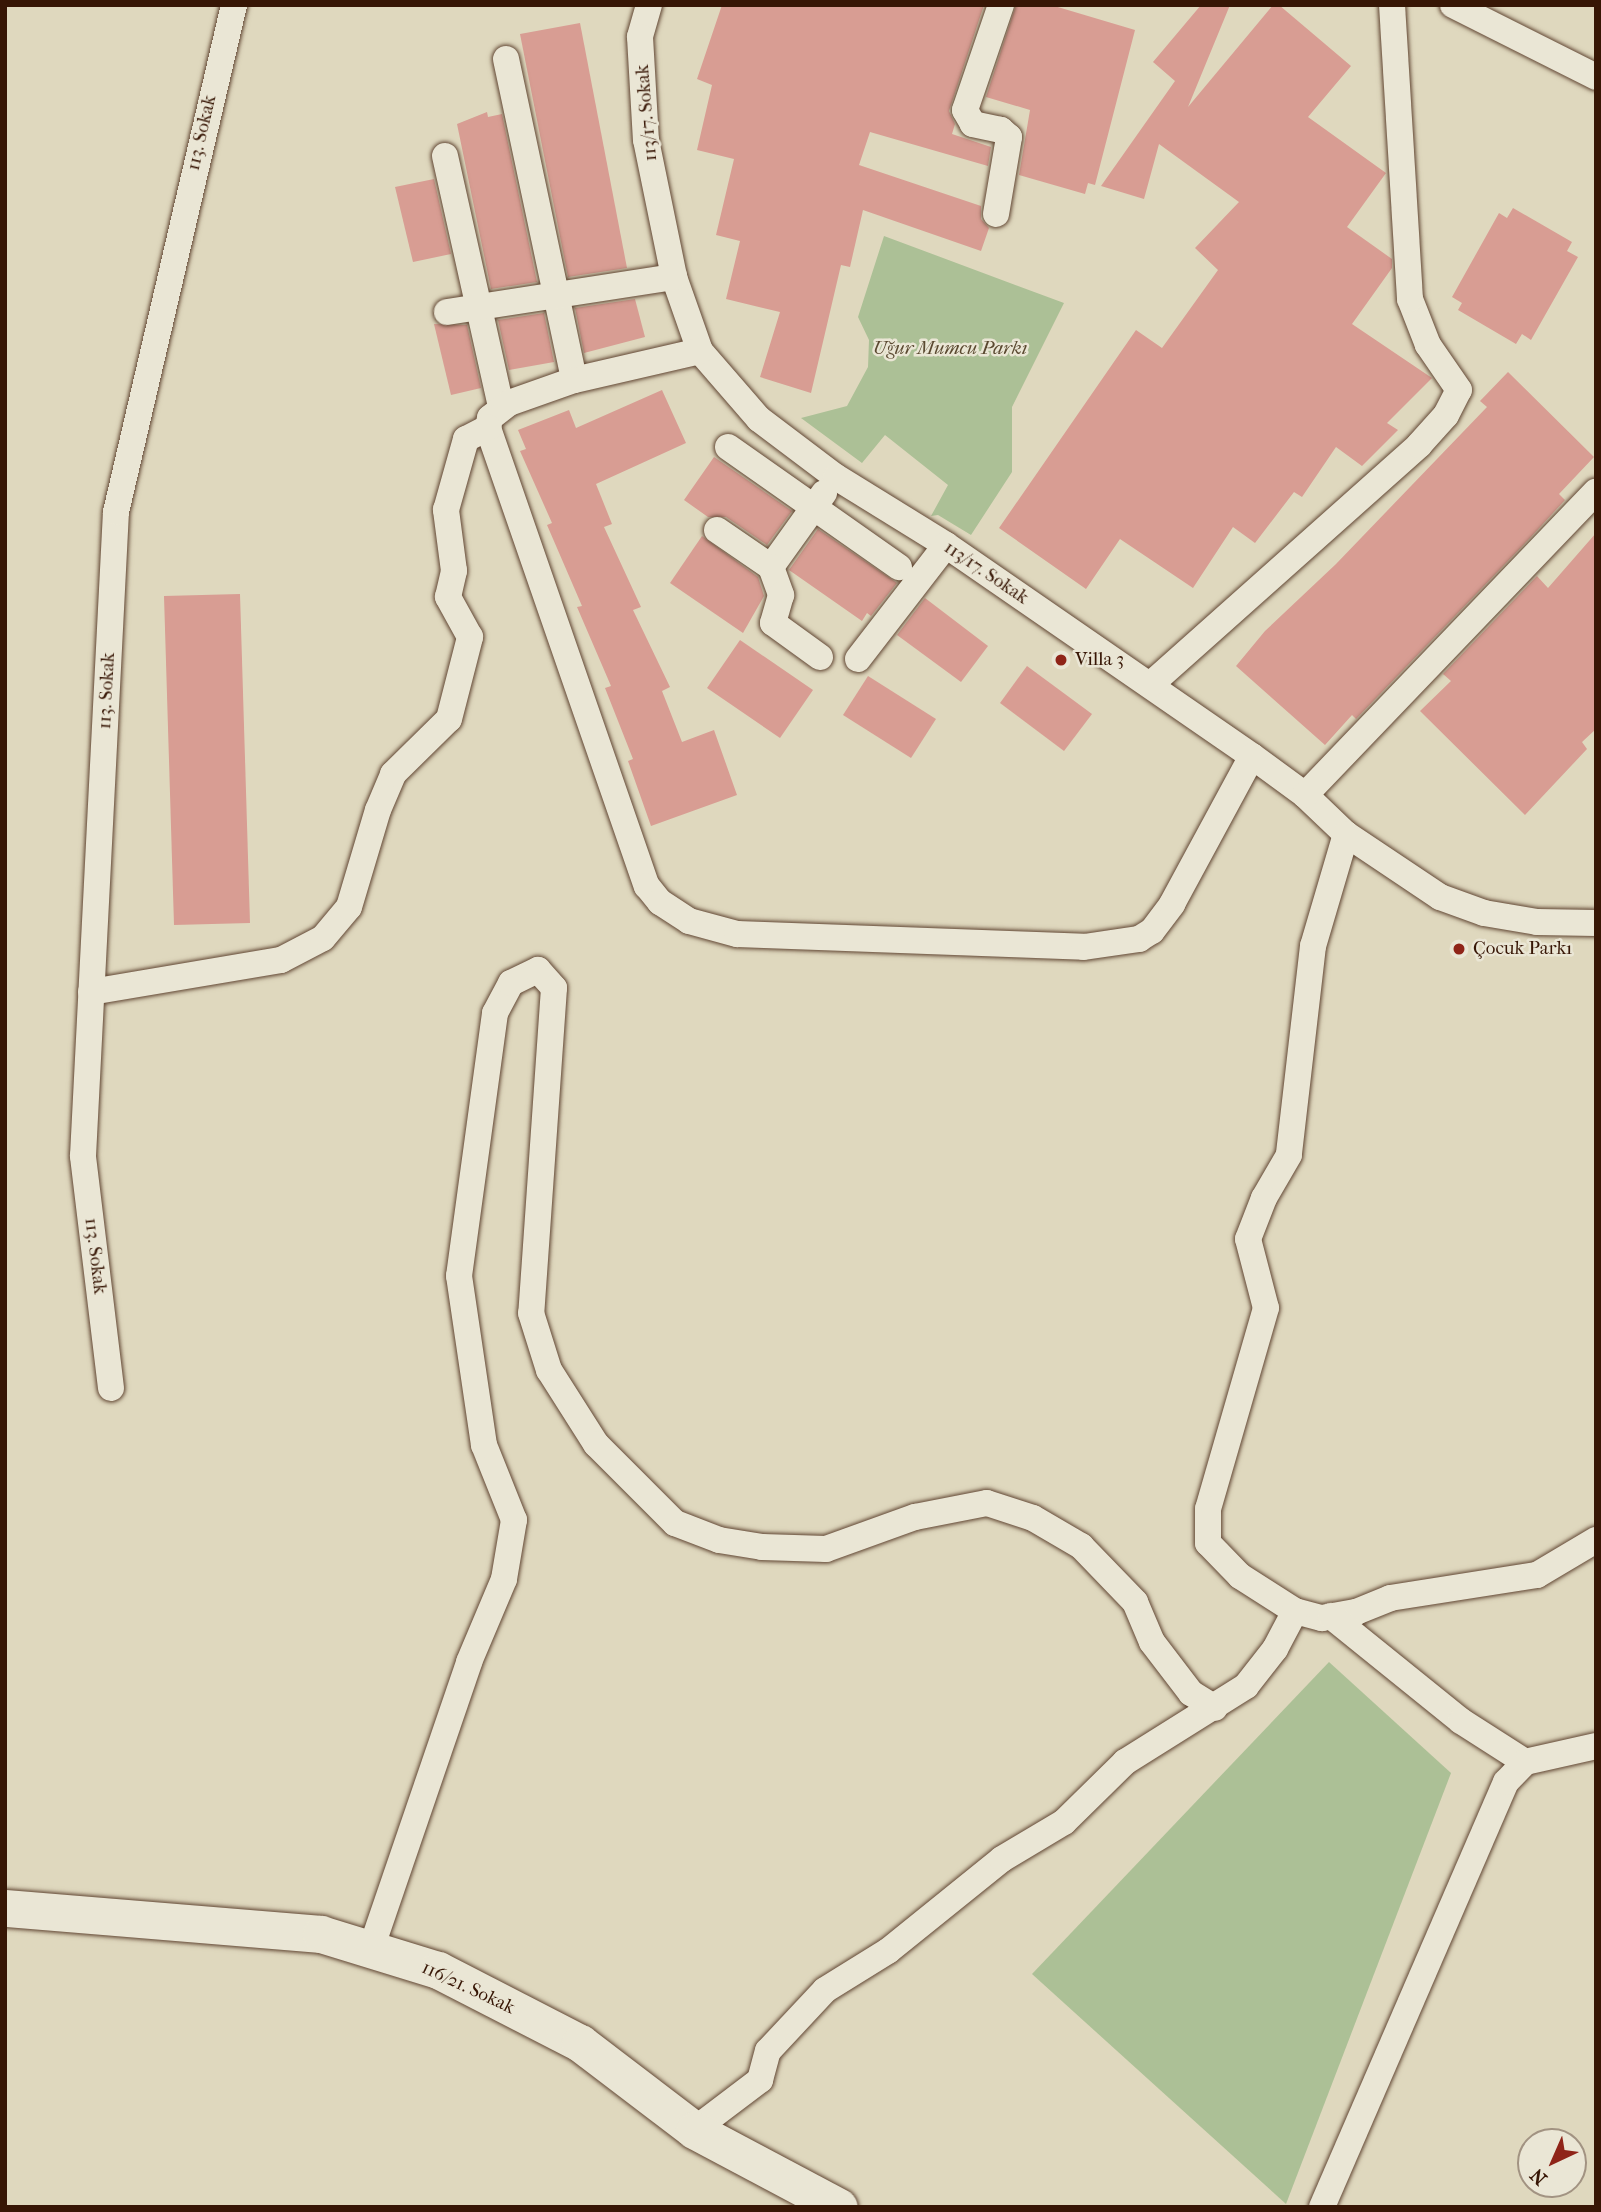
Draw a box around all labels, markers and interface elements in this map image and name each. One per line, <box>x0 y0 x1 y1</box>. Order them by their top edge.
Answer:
street label: 113/17. Sokak <box>631 64 663 162</box>
street label: 113. Sokak <box>182 93 222 173</box>
park label: Uğur Mumcu Parkı <box>873 338 1027 360</box>
street label: 113/17. Sokak <box>939 536 1033 610</box>
place label: Villa 3 <box>1075 649 1124 671</box>
street label: 113. Sokak <box>94 652 120 730</box>
marker: Villa 3 <box>1053 652 1069 668</box>
place label: Çocuk Parkı <box>1473 938 1572 960</box>
marker: Çocuk Parkı <box>1451 941 1467 957</box>
street label: 113. Sokak <box>79 1217 111 1295</box>
street label: 116/21. Sokak <box>418 1956 518 2020</box>
north arrow <box>1517 2128 1587 2198</box>
text: N <box>1526 2164 1552 2190</box>

